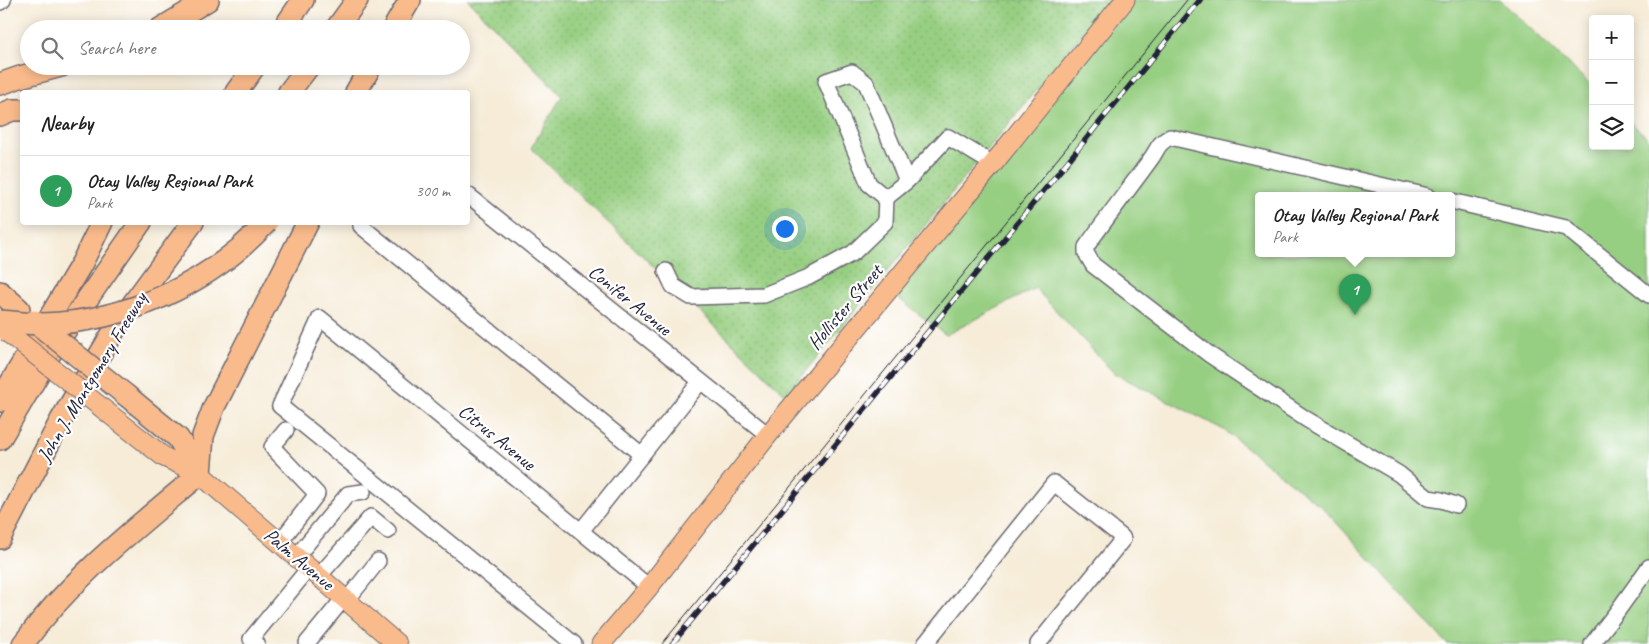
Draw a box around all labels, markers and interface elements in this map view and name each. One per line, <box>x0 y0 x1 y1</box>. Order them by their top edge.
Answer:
map controls <box>1589 15 1634 150</box>
button: + <box>1589 15 1634 60</box>
search box <box>20 20 470 75</box>
icon: search <box>38 34 66 62</box>
text: Search here <box>78 36 155 60</box>
button: − <box>1589 60 1634 105</box>
button: layers <box>1589 105 1634 150</box>
text: Nearby <box>40 110 93 136</box>
text: Otay Valley Regional Park <box>87 169 252 193</box>
text: 1 <box>52 181 60 201</box>
text: 300 m <box>416 181 450 201</box>
popup <box>1255 192 1455 257</box>
text: Park <box>87 193 112 213</box>
text: Otay Valley Regional Park <box>1272 203 1438 227</box>
your location <box>772 216 798 242</box>
text: Park <box>1272 227 1298 247</box>
street label: Hollister Street <box>802 257 890 355</box>
street label: Conifer Avenue <box>583 259 678 342</box>
pin: 1 <box>1339 274 1371 315</box>
street label: John J. Montgomery Freeway <box>31 286 154 467</box>
street label: Citrus Avenue <box>453 398 542 477</box>
street label: Palm Avenue <box>259 523 340 596</box>

